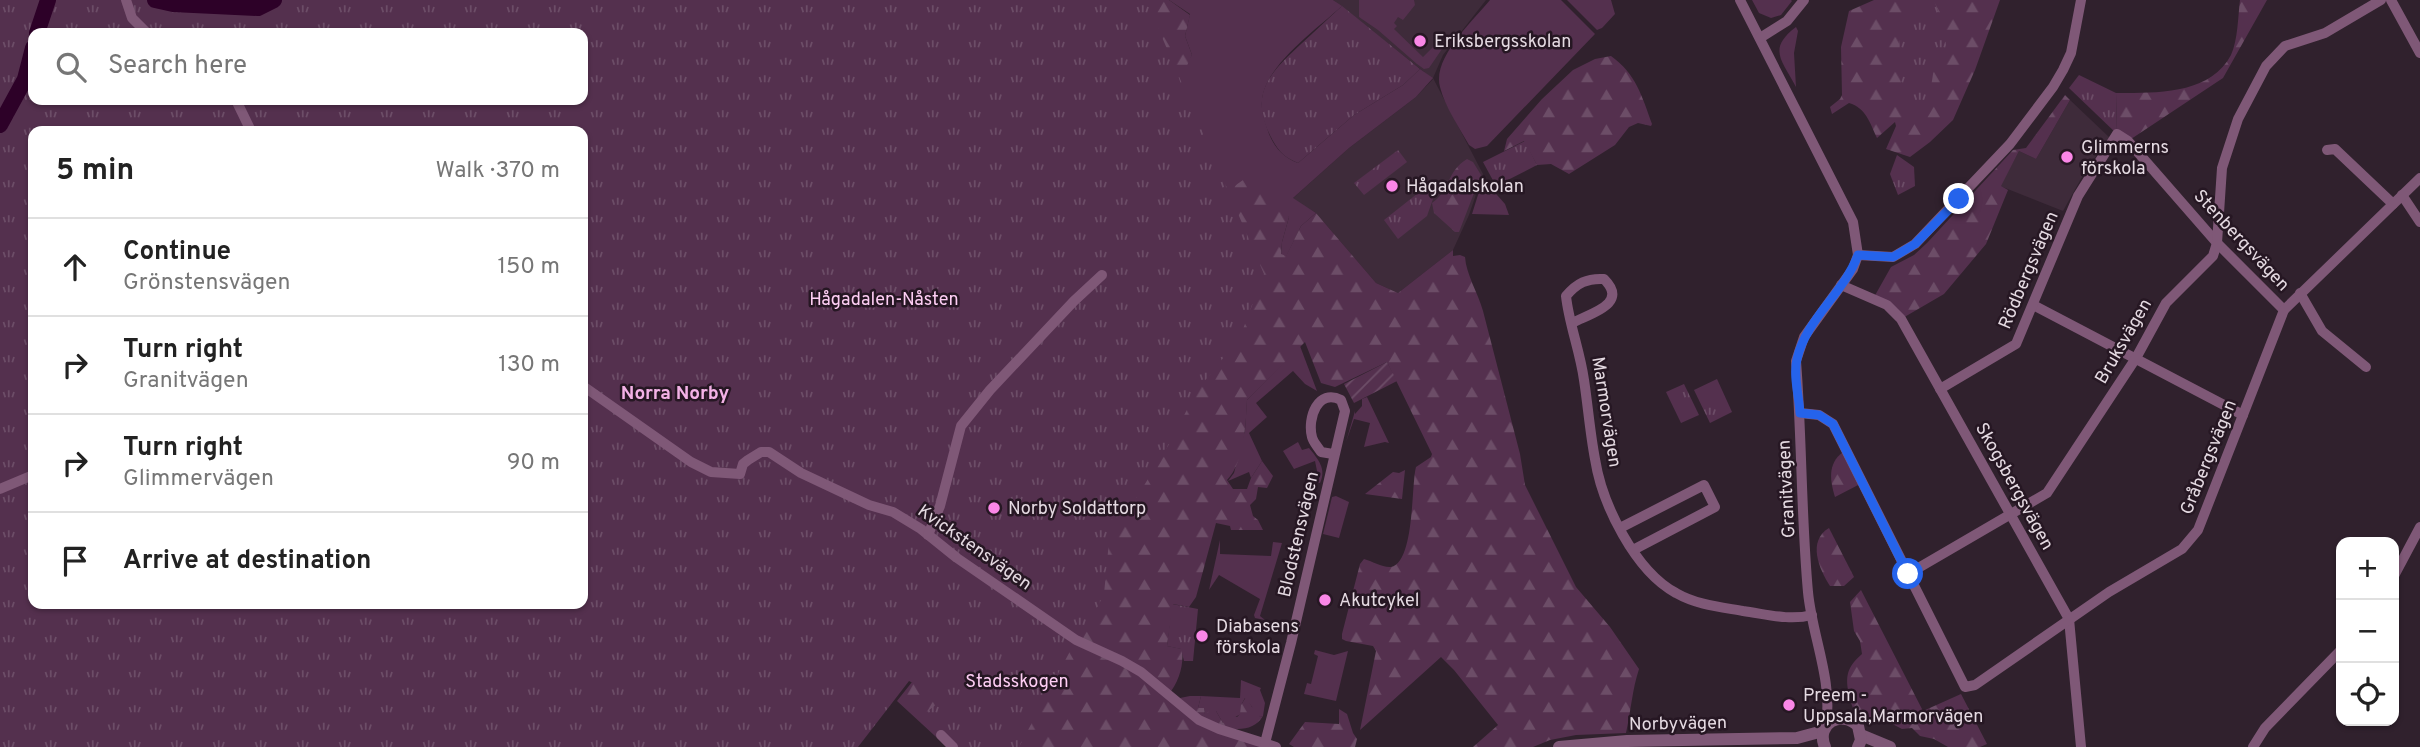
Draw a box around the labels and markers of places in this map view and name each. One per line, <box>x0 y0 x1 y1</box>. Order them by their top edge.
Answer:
place label: Eriksbergsskolan <box>1434 31 1571 54</box>
marker: Eriksbergsskolan <box>1412 33 1428 49</box>
place label: Glimmerns förskola <box>2081 137 2169 181</box>
marker: Glimmerns förskola <box>2059 149 2075 165</box>
place label: Hågadalskolan <box>1406 176 1524 199</box>
marker: Hågadalskolan <box>1384 178 1400 194</box>
place label: Norby Soldattorp <box>1008 498 1146 521</box>
marker: Norby Soldattorp <box>986 500 1002 516</box>
place label: Akutcykel <box>1339 590 1419 613</box>
marker: Akutcykel <box>1317 592 1333 608</box>
place label: Diabasens förskola <box>1216 616 1299 660</box>
marker: Diabasens förskola <box>1194 628 1210 644</box>
place label: Preem - Uppsala,Marmorvägen <box>1803 685 1983 729</box>
marker: Preem - Uppsala,Marmorvägen <box>1781 697 1797 713</box>

